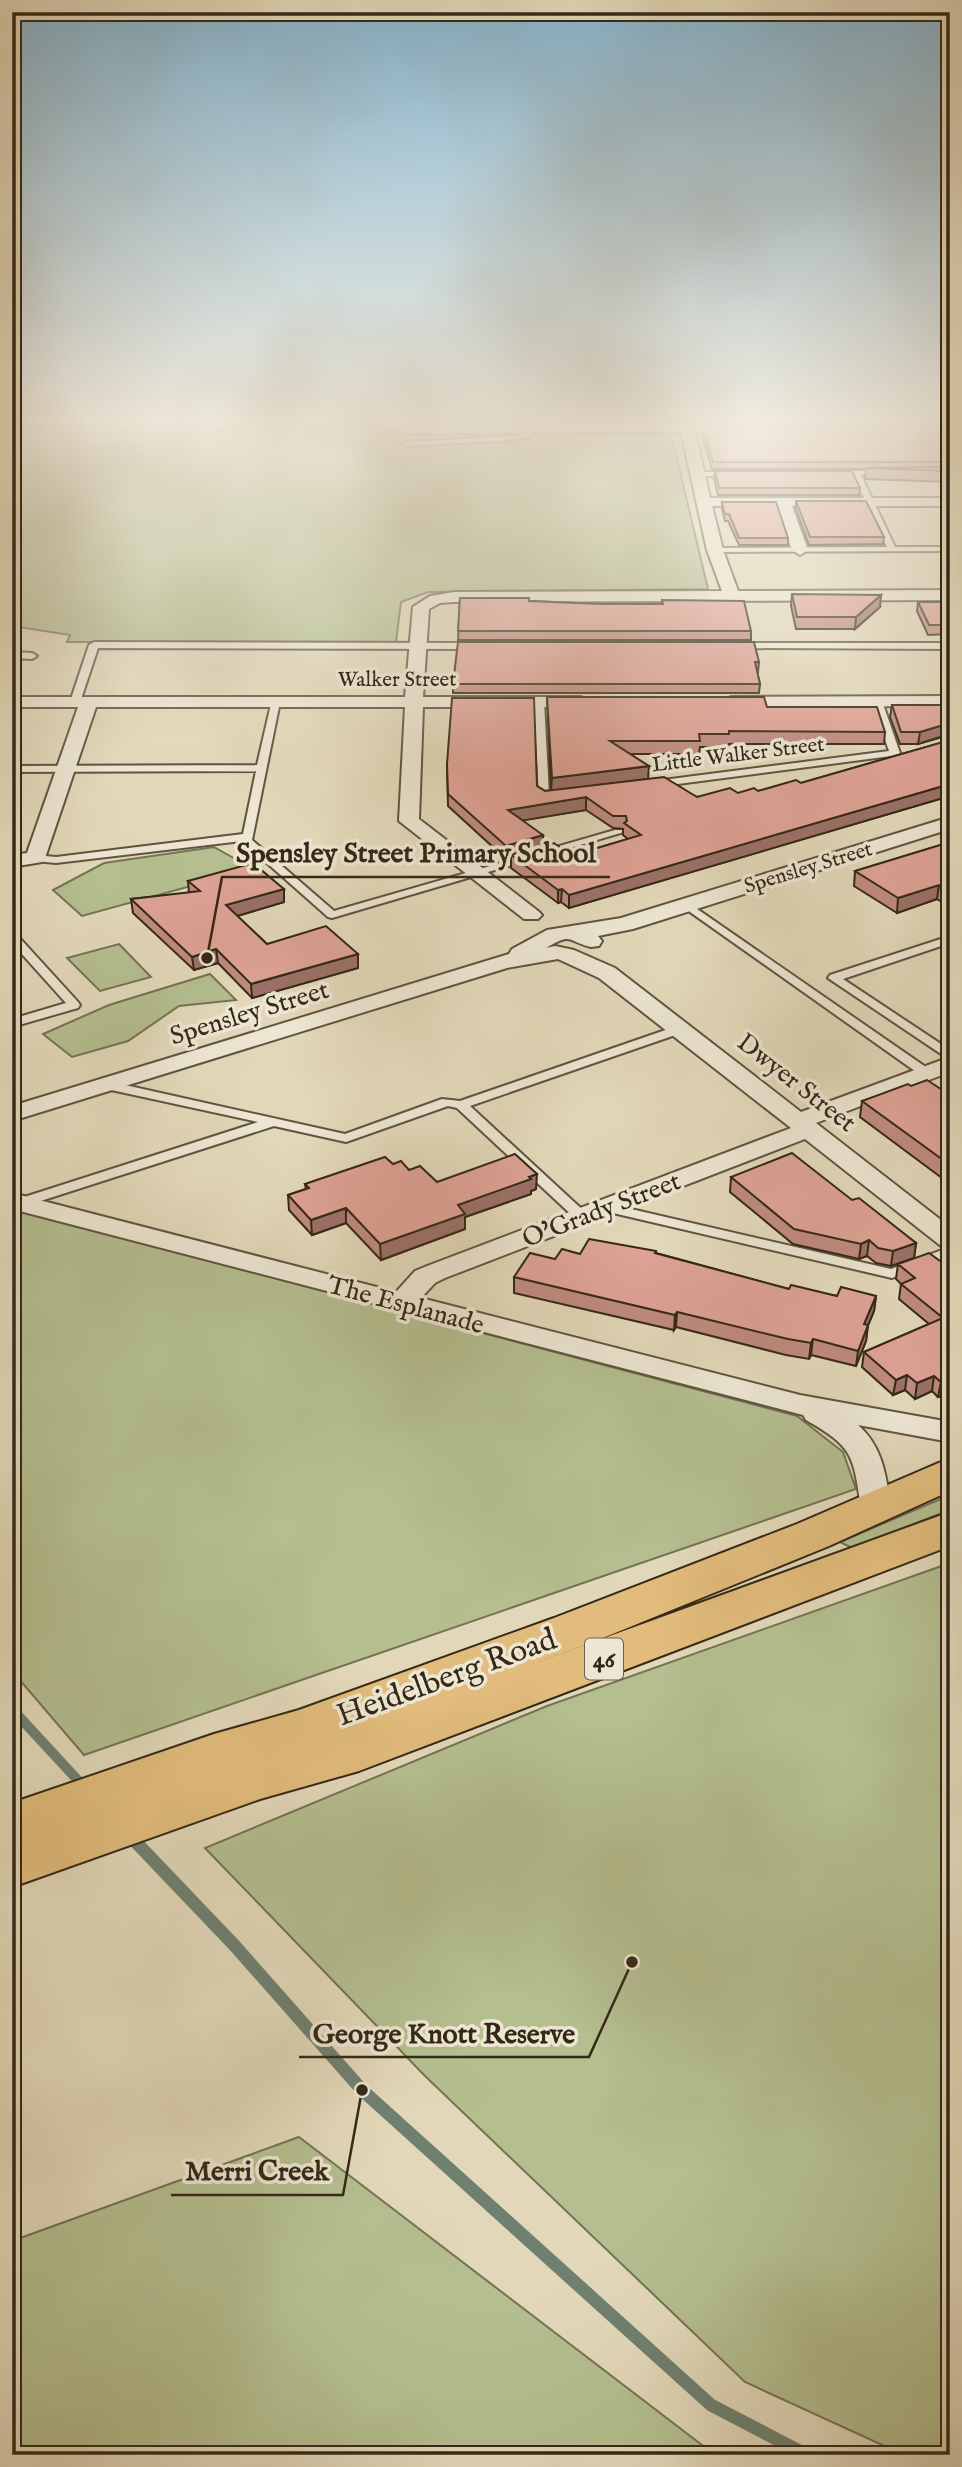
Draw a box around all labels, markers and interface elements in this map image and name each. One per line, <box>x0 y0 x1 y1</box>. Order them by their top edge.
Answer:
street label: Walker Street <box>338 667 456 694</box>
street label: Little Walker Street <box>650 732 826 779</box>
callout: Spensley Street Primary School <box>222 828 610 877</box>
street label: Spensley Street <box>741 836 876 901</box>
text: Spensley Street Primary School <box>236 837 597 872</box>
street label: Spensley Street <box>166 974 333 1053</box>
street label: Dwyer Street <box>730 1026 862 1140</box>
street label: O'Grady Street <box>518 1165 685 1256</box>
street label: The Esplanade <box>324 1269 488 1342</box>
street label: Heidelberg Road <box>331 1619 563 1737</box>
road number: 46 <box>585 1638 623 1680</box>
callout: George Knott Reserve <box>299 2008 589 2057</box>
text: George Knott Reserve <box>313 2018 575 2053</box>
callout: Merri Creek <box>171 2146 343 2195</box>
text: Merri Creek <box>185 2155 330 2190</box>

